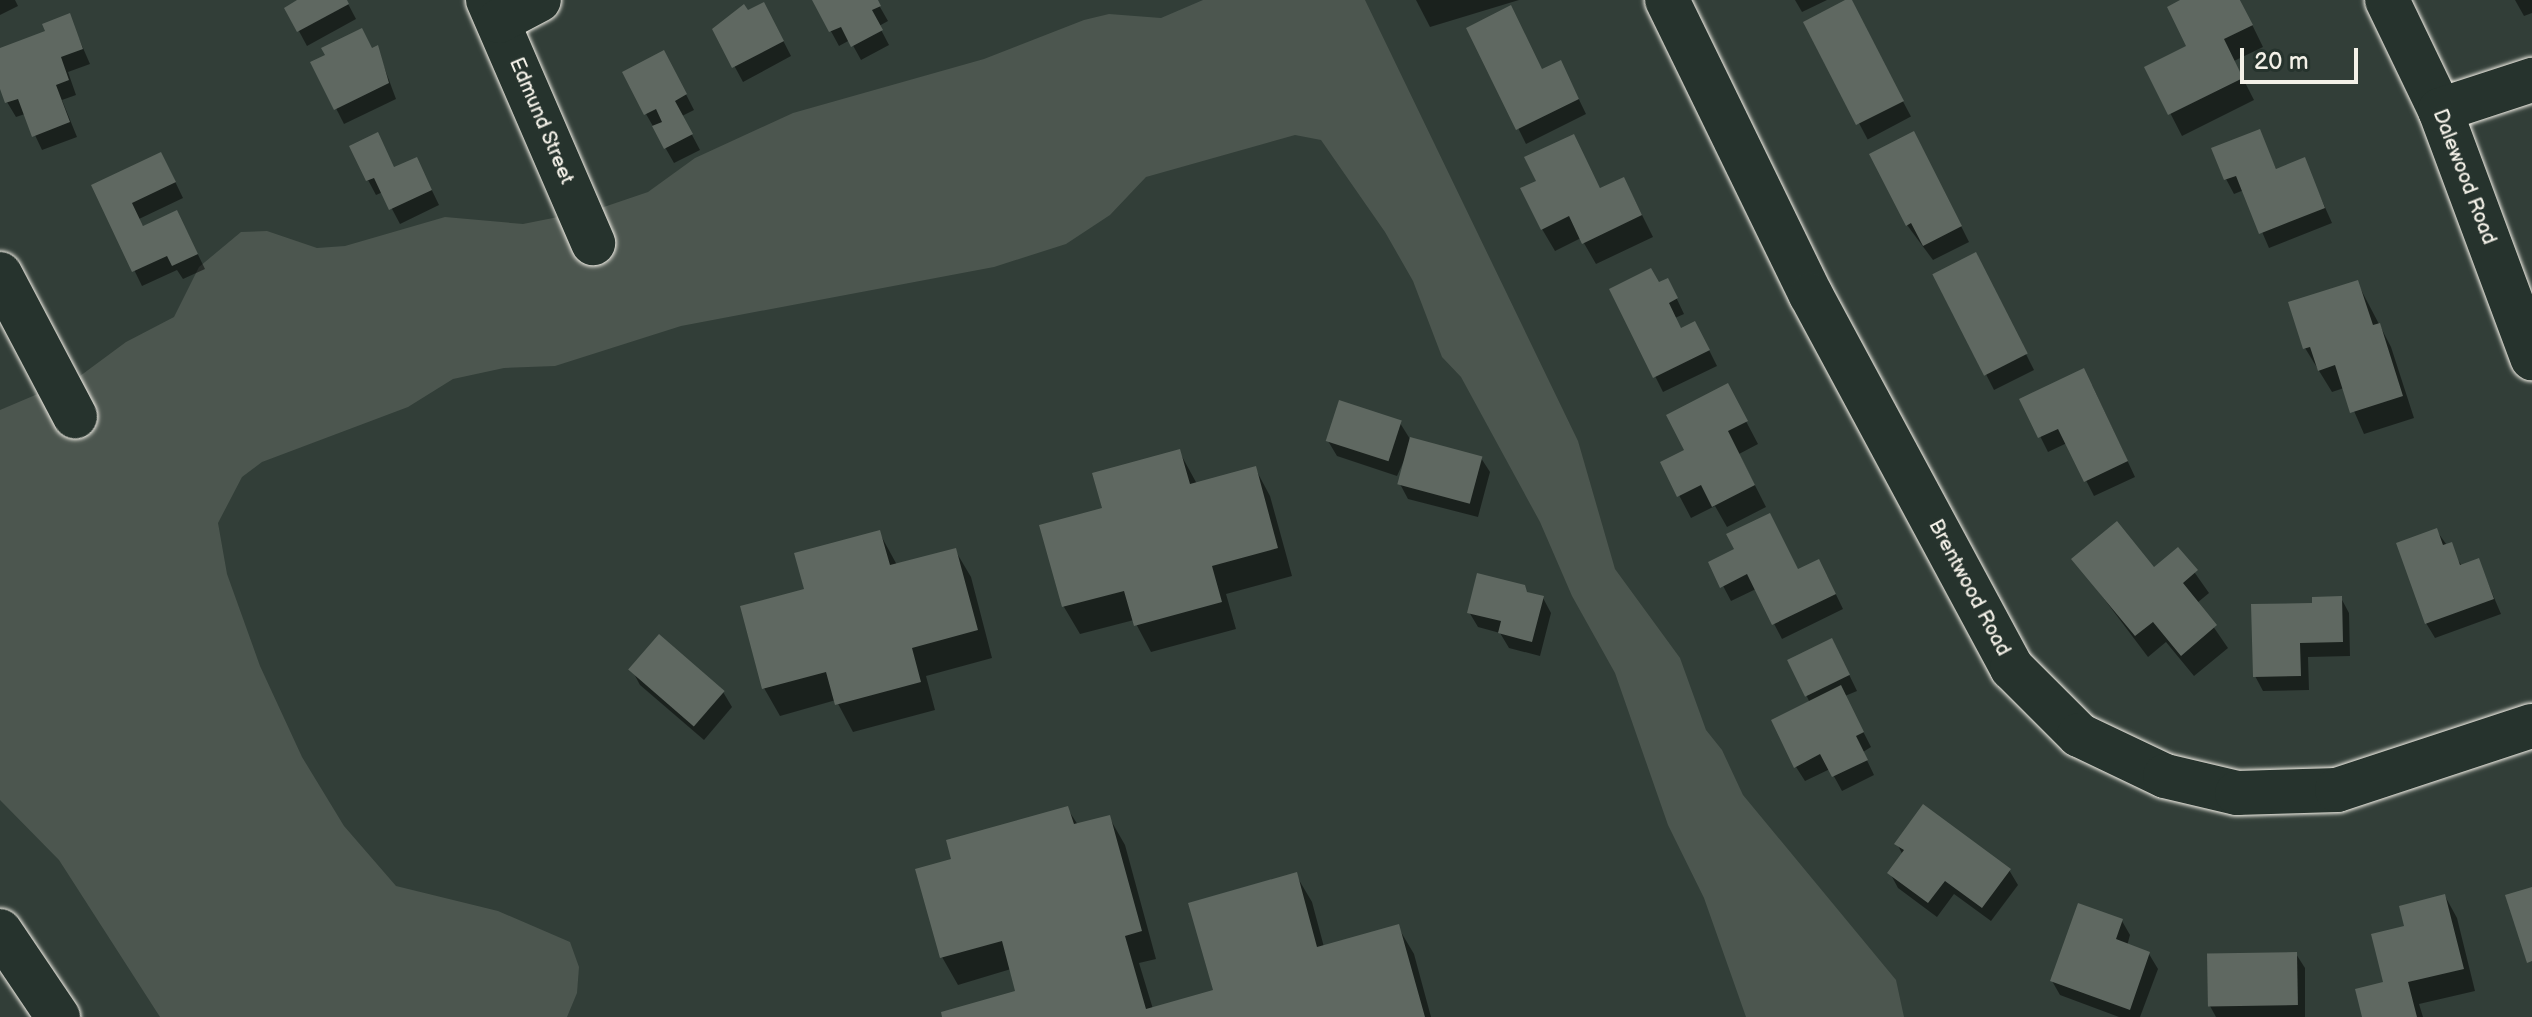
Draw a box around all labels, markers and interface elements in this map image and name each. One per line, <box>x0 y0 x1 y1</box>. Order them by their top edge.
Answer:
scale bar <box>2244 32 2362 82</box>
text: 20 m <box>2254 47 2309 76</box>
street label: Edmund Street <box>504 54 578 188</box>
street label: Dalewood Road <box>2427 106 2501 248</box>
street label: Brentwood Road <box>1923 516 2015 660</box>

